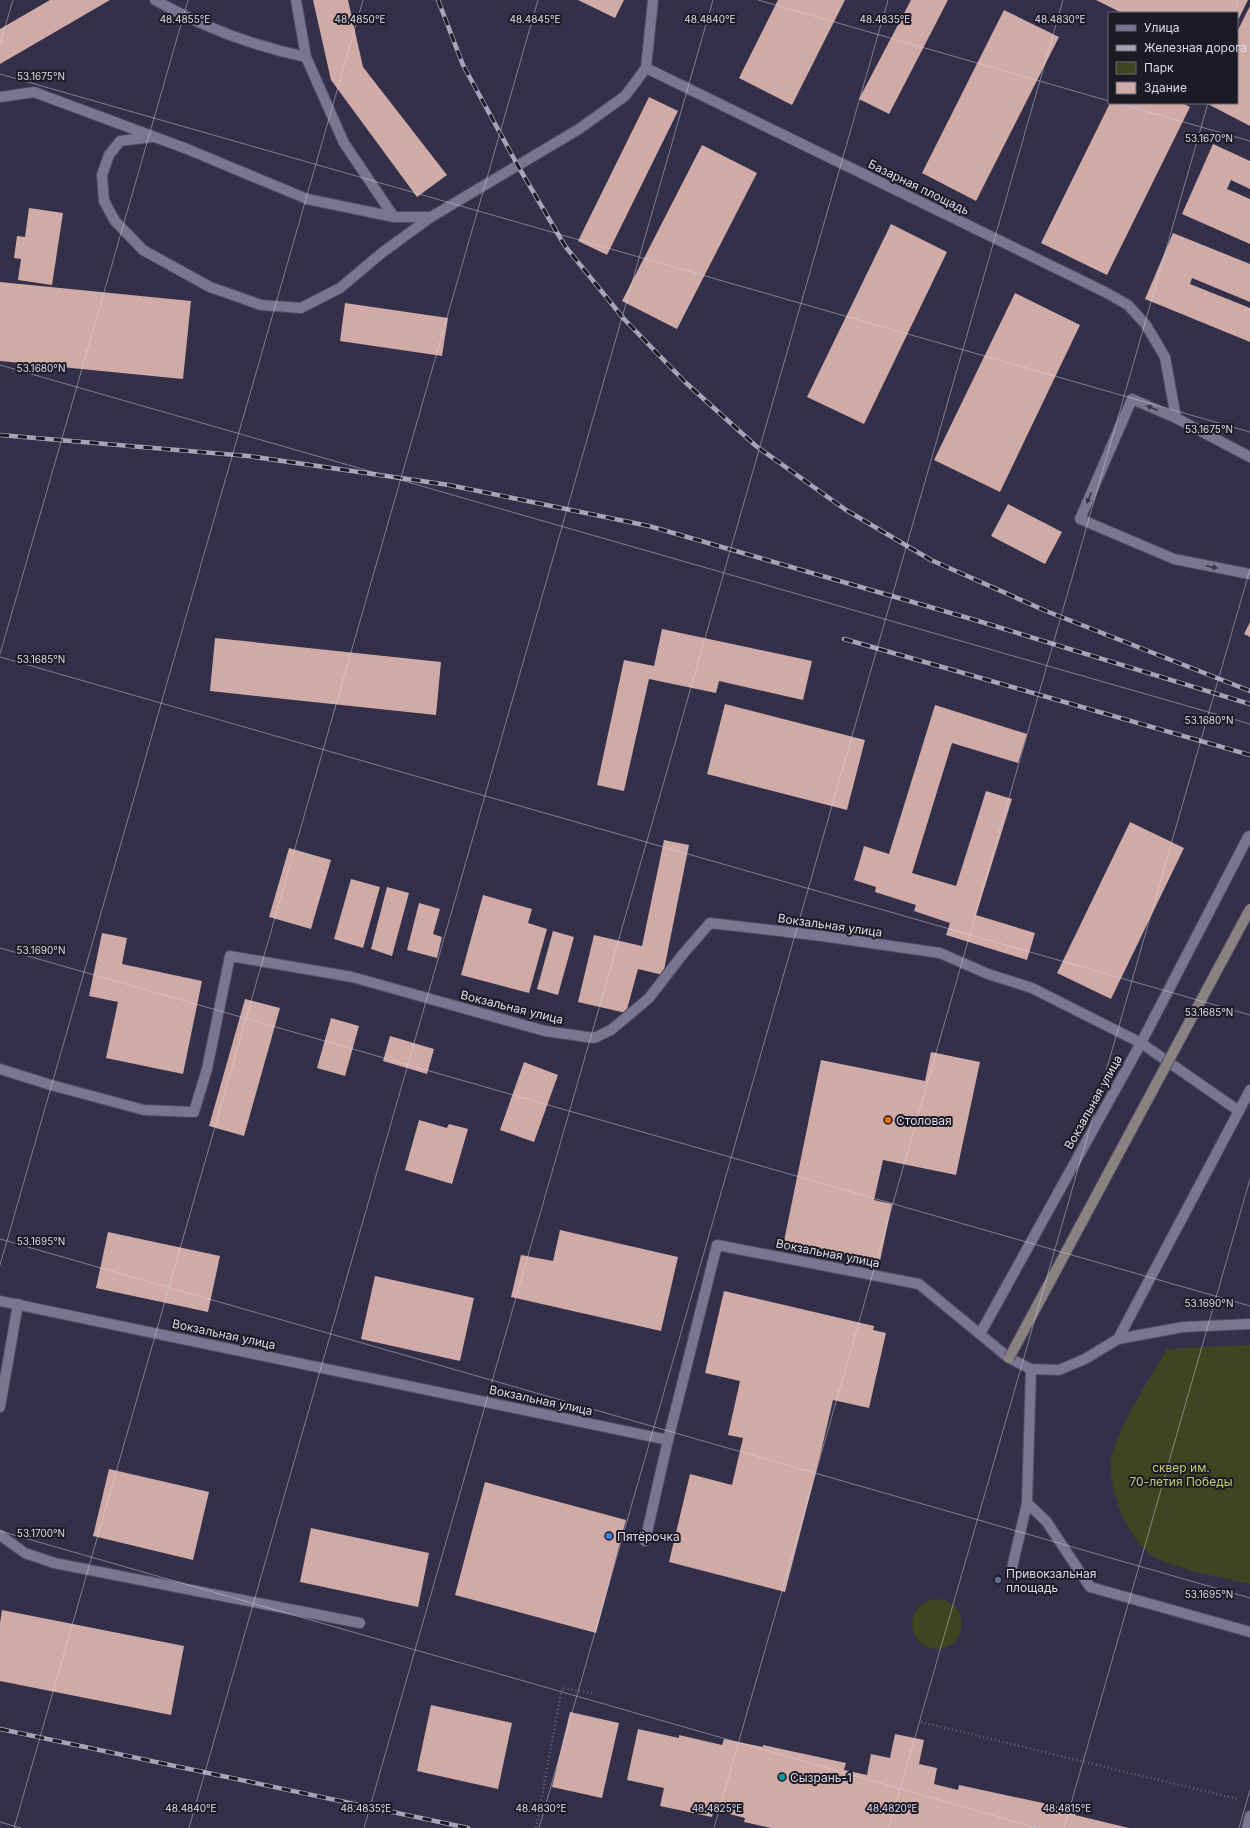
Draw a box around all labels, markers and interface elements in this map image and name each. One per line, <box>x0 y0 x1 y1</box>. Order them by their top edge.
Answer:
legend <box>1108 12 1238 104</box>
text: 48.4855°E <box>160 13 210 25</box>
text: 48.4850°E <box>335 13 385 25</box>
text: 48.4845°E <box>509 13 561 25</box>
text: 48.4840°E <box>684 13 736 25</box>
text: 48.4835°E <box>860 13 910 25</box>
text: 48.4830°E <box>1034 13 1086 25</box>
text: Улица <box>1144 20 1179 35</box>
text: Железная дорога <box>1144 40 1247 55</box>
text: Парк <box>1144 60 1174 75</box>
text: 53.1675°N <box>17 70 65 82</box>
text: Здание <box>1144 80 1187 95</box>
text: 53.1670°N <box>1185 132 1233 144</box>
street label: Базарная площадь <box>866 156 972 218</box>
text: 53.1680°N <box>17 362 65 374</box>
one-way arrow <box>1147 405 1158 411</box>
text: 53.1675°N <box>1185 423 1233 435</box>
one-way arrow <box>1086 492 1092 503</box>
one-way arrow <box>1206 564 1218 570</box>
text: 53.1685°N <box>17 653 65 665</box>
text: 53.1680°N <box>1185 714 1233 726</box>
street label: Вокзальная улица <box>777 910 883 940</box>
text: 53.1690°N <box>17 944 65 956</box>
street label: Вокзальная улица <box>459 987 565 1027</box>
text: 53.1685°N <box>1185 1006 1233 1018</box>
street label: Вокзальная улица <box>1061 1052 1125 1152</box>
place label: Столовая <box>896 1113 952 1128</box>
marker: Столовая <box>883 1115 893 1125</box>
text: 53.1695°N <box>17 1235 65 1247</box>
street label: Вокзальная улица <box>775 1236 881 1270</box>
text: 53.1690°N <box>1185 1297 1233 1309</box>
street label: Вокзальная улица <box>171 1316 277 1352</box>
street label: Вокзальная улица <box>488 1382 594 1418</box>
park label: сквер им. 70-летия Победы <box>1129 1460 1233 1489</box>
text: 53.1700°N <box>17 1527 65 1539</box>
place label: Пятёрочка <box>617 1529 680 1544</box>
marker: Пятёрочка <box>604 1531 614 1541</box>
place label: Привокзальная площадь <box>1006 1566 1096 1595</box>
marker: Привокзальная площадь <box>993 1575 1003 1585</box>
text: 53.1695°N <box>1185 1588 1233 1600</box>
place label: Сызрань-1 <box>790 1770 852 1785</box>
marker: Сызрань-1 <box>777 1772 787 1782</box>
text: 48.4840°E <box>165 1802 217 1814</box>
text: 48.4835°E <box>341 1802 391 1814</box>
text: 48.4830°E <box>515 1802 567 1814</box>
text: 48.4825°E <box>692 1802 742 1814</box>
text: 48.4820°E <box>867 1802 917 1814</box>
text: 48.4815°E <box>1043 1802 1091 1814</box>

